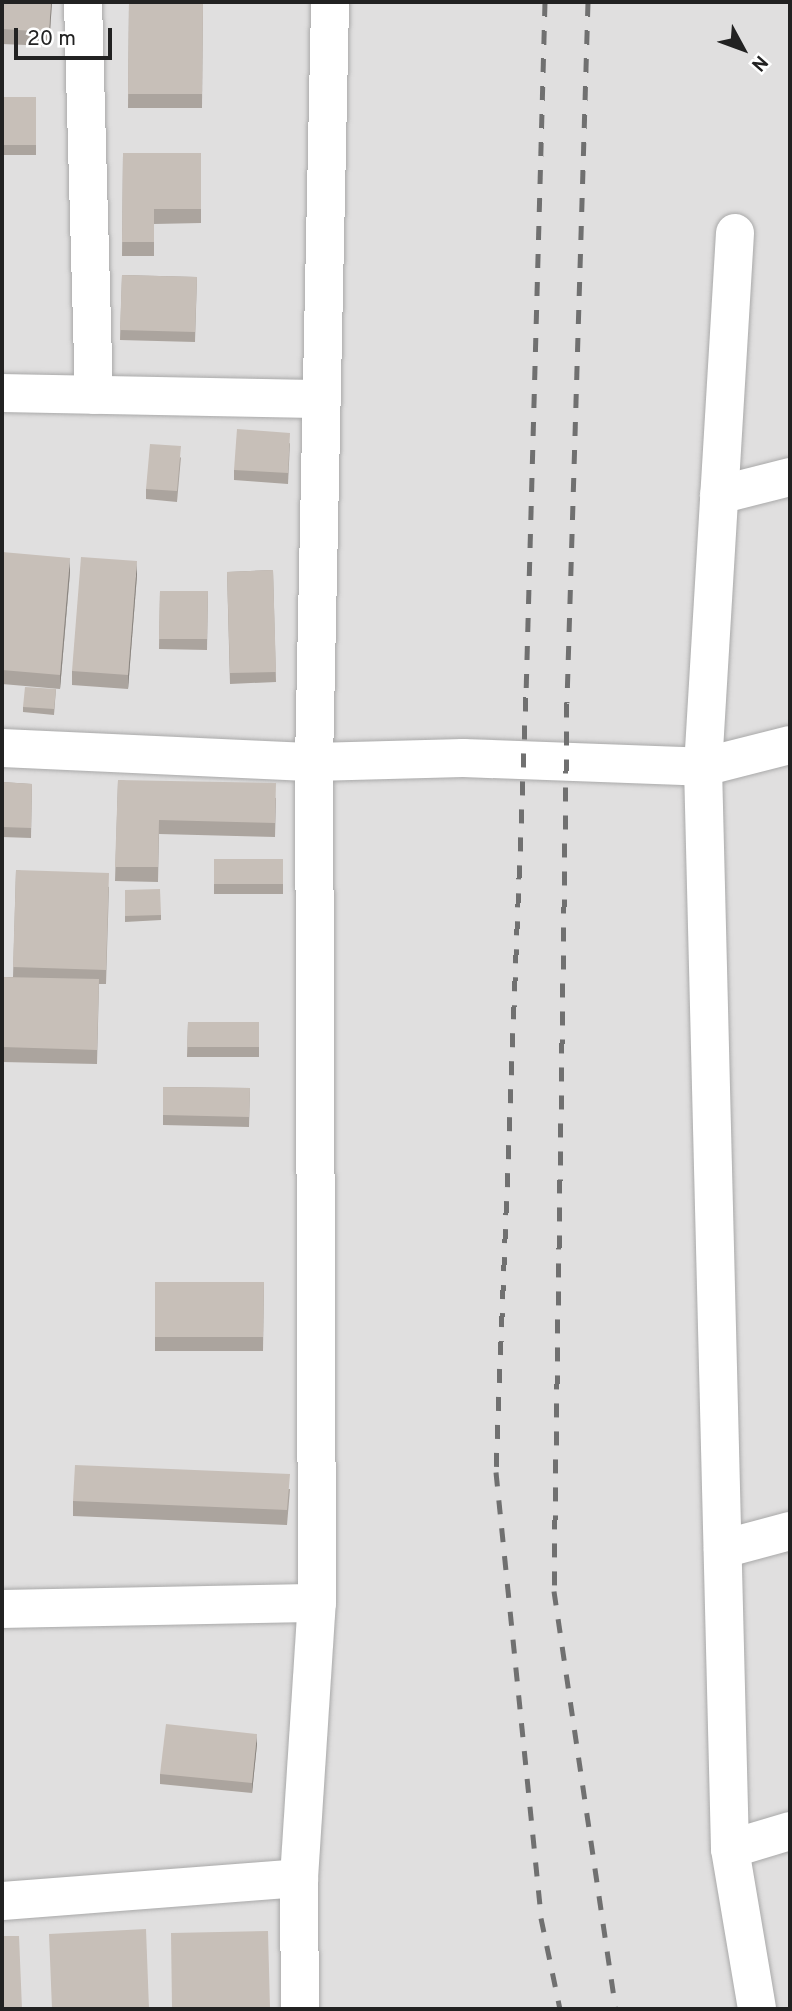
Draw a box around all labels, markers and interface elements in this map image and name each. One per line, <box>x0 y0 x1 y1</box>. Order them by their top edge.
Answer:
scale bar <box>18 14 116 58</box>
north arrow <box>708 14 778 84</box>
text: 20 m <box>27 26 76 53</box>
text: N <box>745 50 772 76</box>

